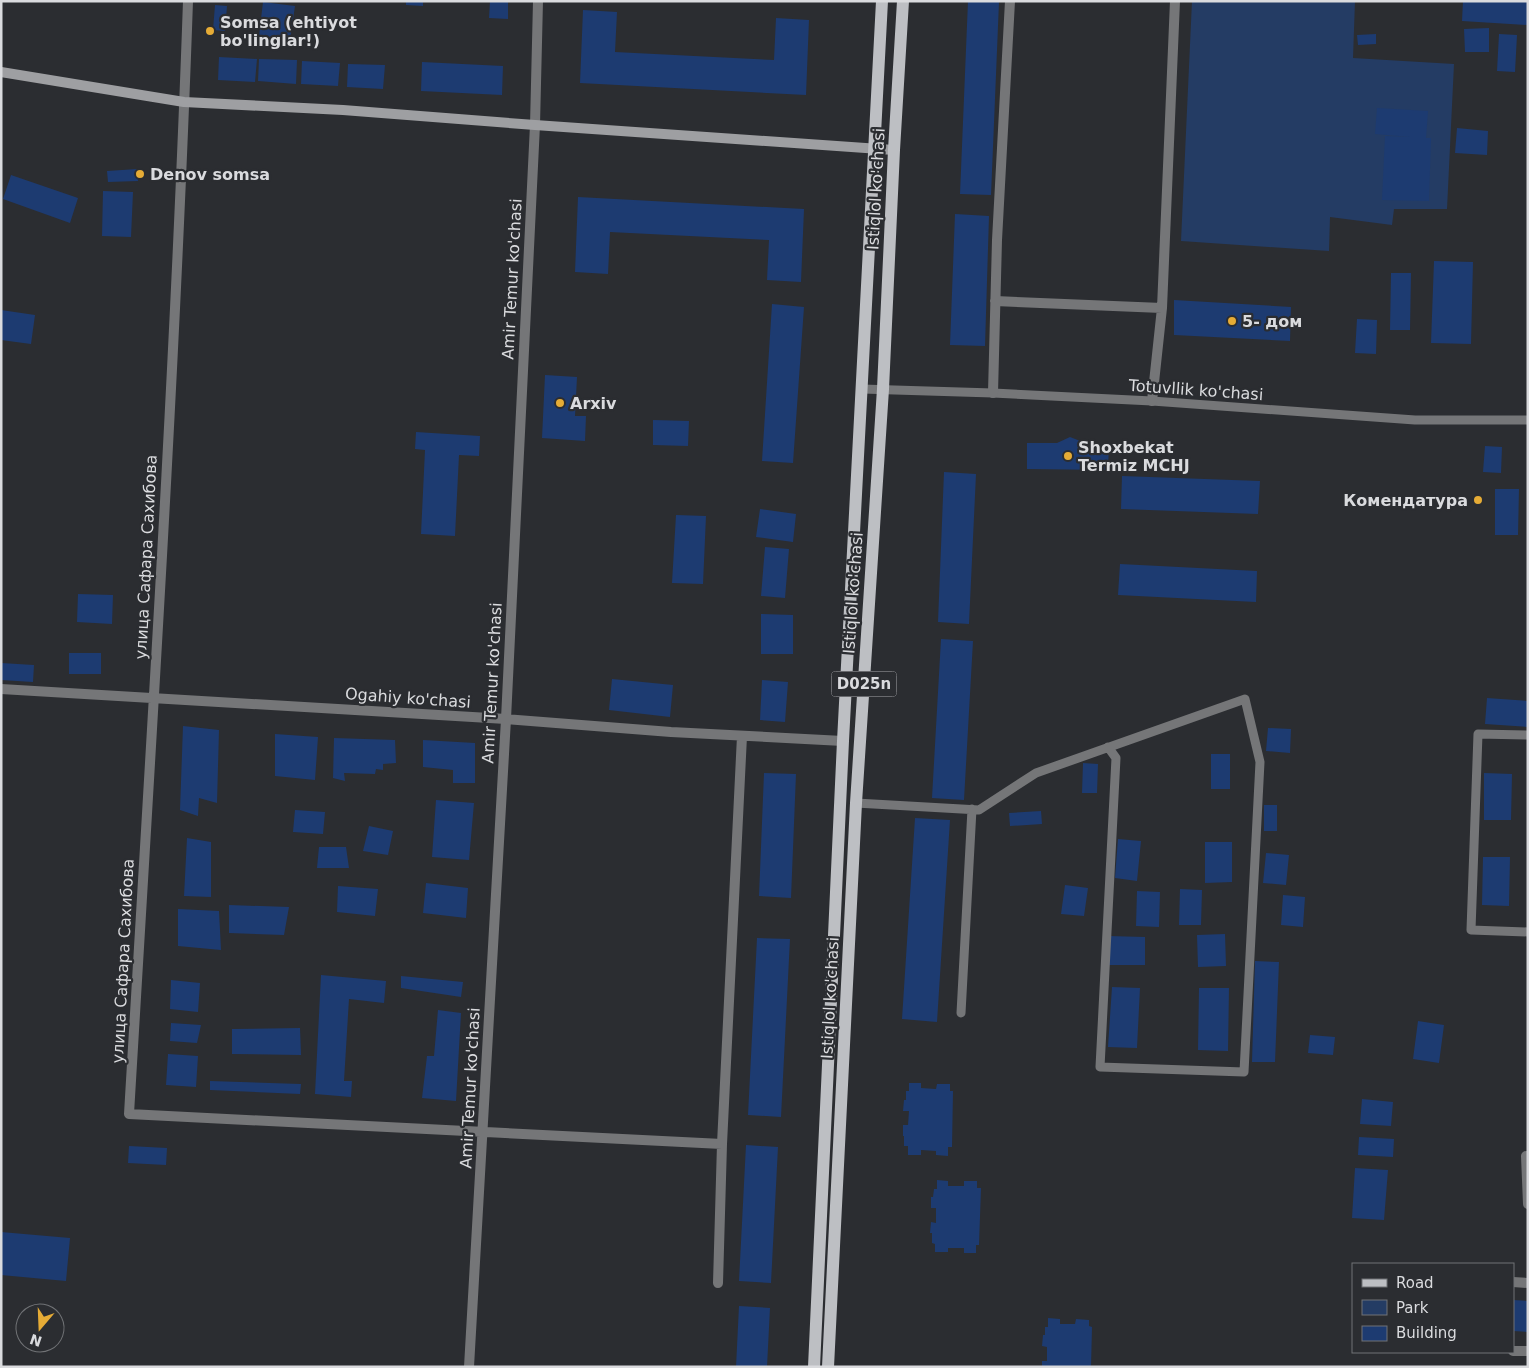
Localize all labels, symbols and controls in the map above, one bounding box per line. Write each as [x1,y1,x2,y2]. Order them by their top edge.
place label: Somsa (ehtiyot bo'linglar!) [220,13,357,50]
marker: Somsa (ehtiyot bo'linglar!) [204,25,216,37]
street label: Istiqlol ko'chasi [863,128,889,250]
place label: Denov somsa [150,165,270,184]
marker: Denov somsa [134,168,146,180]
street label: Amir Temur ko'chasi [498,198,526,360]
place label: 5- дом [1242,312,1302,331]
marker: 5- дом [1226,315,1238,327]
street label: Totuvllik ko'chasi [1127,376,1264,404]
place label: Arxiv [570,394,617,413]
marker: Arxiv [554,397,566,409]
place label: Shoxbekat Termiz MCHJ [1078,438,1190,475]
marker: Shoxbekat Termiz MCHJ [1062,450,1074,462]
street label: улица Сафара Сахибова [131,454,161,660]
place label: Комендатура [1343,491,1468,510]
marker: Комендатура [1472,494,1484,506]
street label: Istiqlol ko'chasi [839,531,867,655]
street label: Amir Temur ko'chasi [478,602,506,764]
road number: D025n [832,672,896,696]
street label: Ogahiy ko'chasi [344,684,472,712]
street label: улица Сафара Сахибова [108,858,138,1064]
street label: Istiqlol ko'chasi [817,937,843,1059]
street label: Amir Temur ko'chasi [456,1007,484,1169]
legend [1352,1263,1514,1353]
text: Road [1396,1274,1434,1292]
text: Park [1396,1299,1429,1317]
north arrow [15,1303,65,1353]
text: Building [1396,1324,1457,1342]
text: N [28,1331,44,1350]

